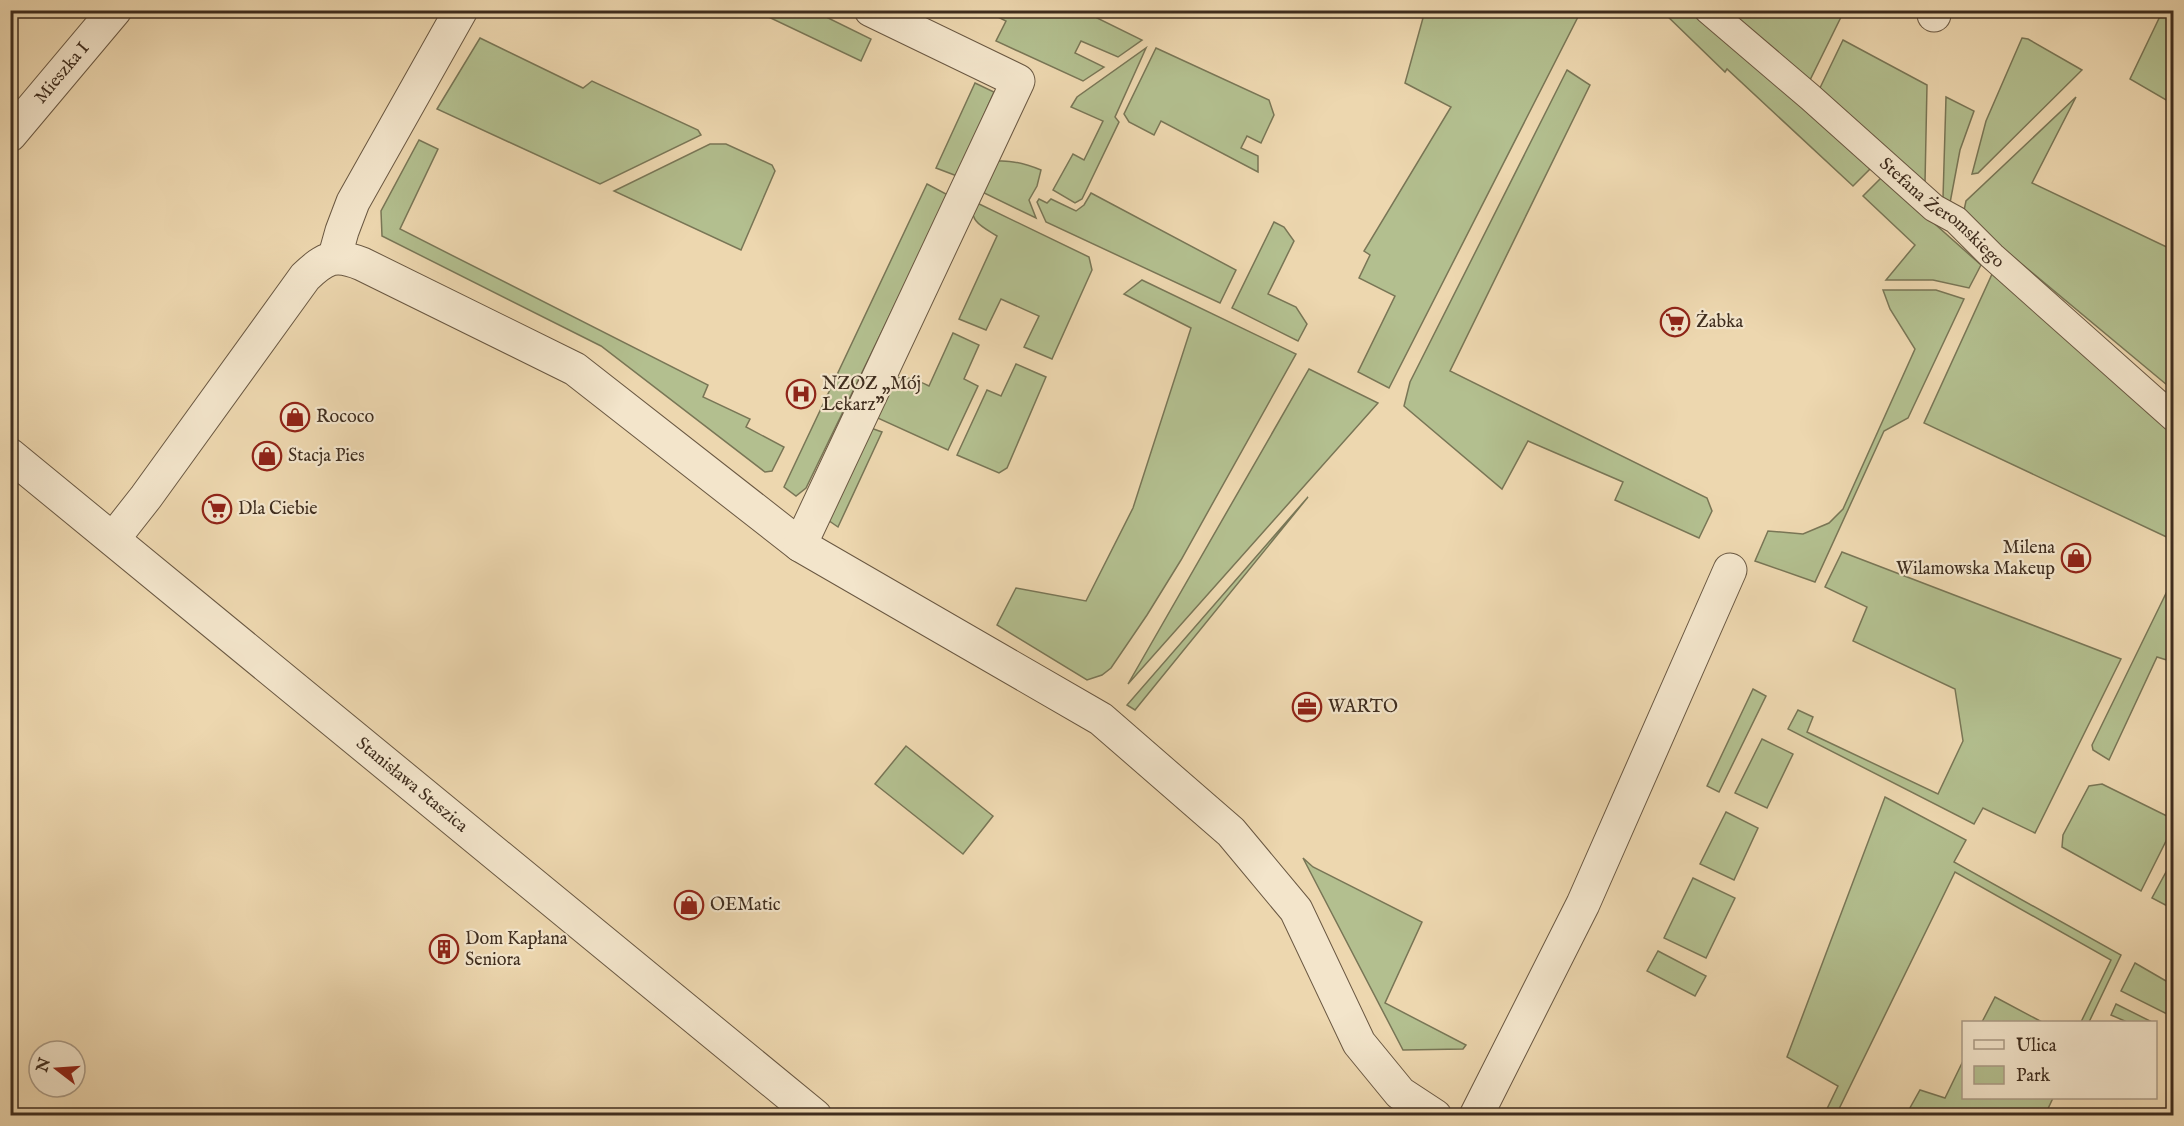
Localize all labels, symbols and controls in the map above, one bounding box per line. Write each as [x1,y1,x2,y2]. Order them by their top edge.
street label: Mieszka I [30,37,95,109]
street label: Stefana Żeromskiego [1874,153,2010,273]
supermarket icon: Żabka [1659,306,1691,338]
place label: Żabka [1696,310,1744,334]
place label: NZOZ „Mój Lekarz” [822,373,921,417]
hospital icon: NZOZ „Mój Lekarz” [785,378,817,410]
shop icon: Rococo [279,401,311,433]
place label: Rococo [316,406,374,429]
shop icon: Stacja Pies [251,440,283,472]
place label: Stacja Pies [288,445,365,468]
supermarket icon: Dla Ciebie [201,493,233,525]
place label: Dla Ciebie [238,498,317,521]
place label: Milena Wilamowska Makeup [1896,537,2055,581]
shop icon: Milena Wilamowska Makeup [2060,542,2092,574]
office icon: WARTO [1291,691,1323,723]
place label: WARTO [1328,696,1398,719]
street label: Stanisława Staszica [351,732,473,838]
shop icon: OEMatic [673,889,705,921]
place label: OEMatic [710,894,781,917]
place label: Dom Kapłana Seniora [465,928,568,972]
building icon: Dom Kapłana Seniora [428,933,460,965]
legend [1962,1021,2157,1099]
text: Ulica [2016,1035,2057,1058]
north arrow [27,1039,87,1099]
text: N [33,1056,56,1076]
text: Park [2016,1065,2051,1088]

